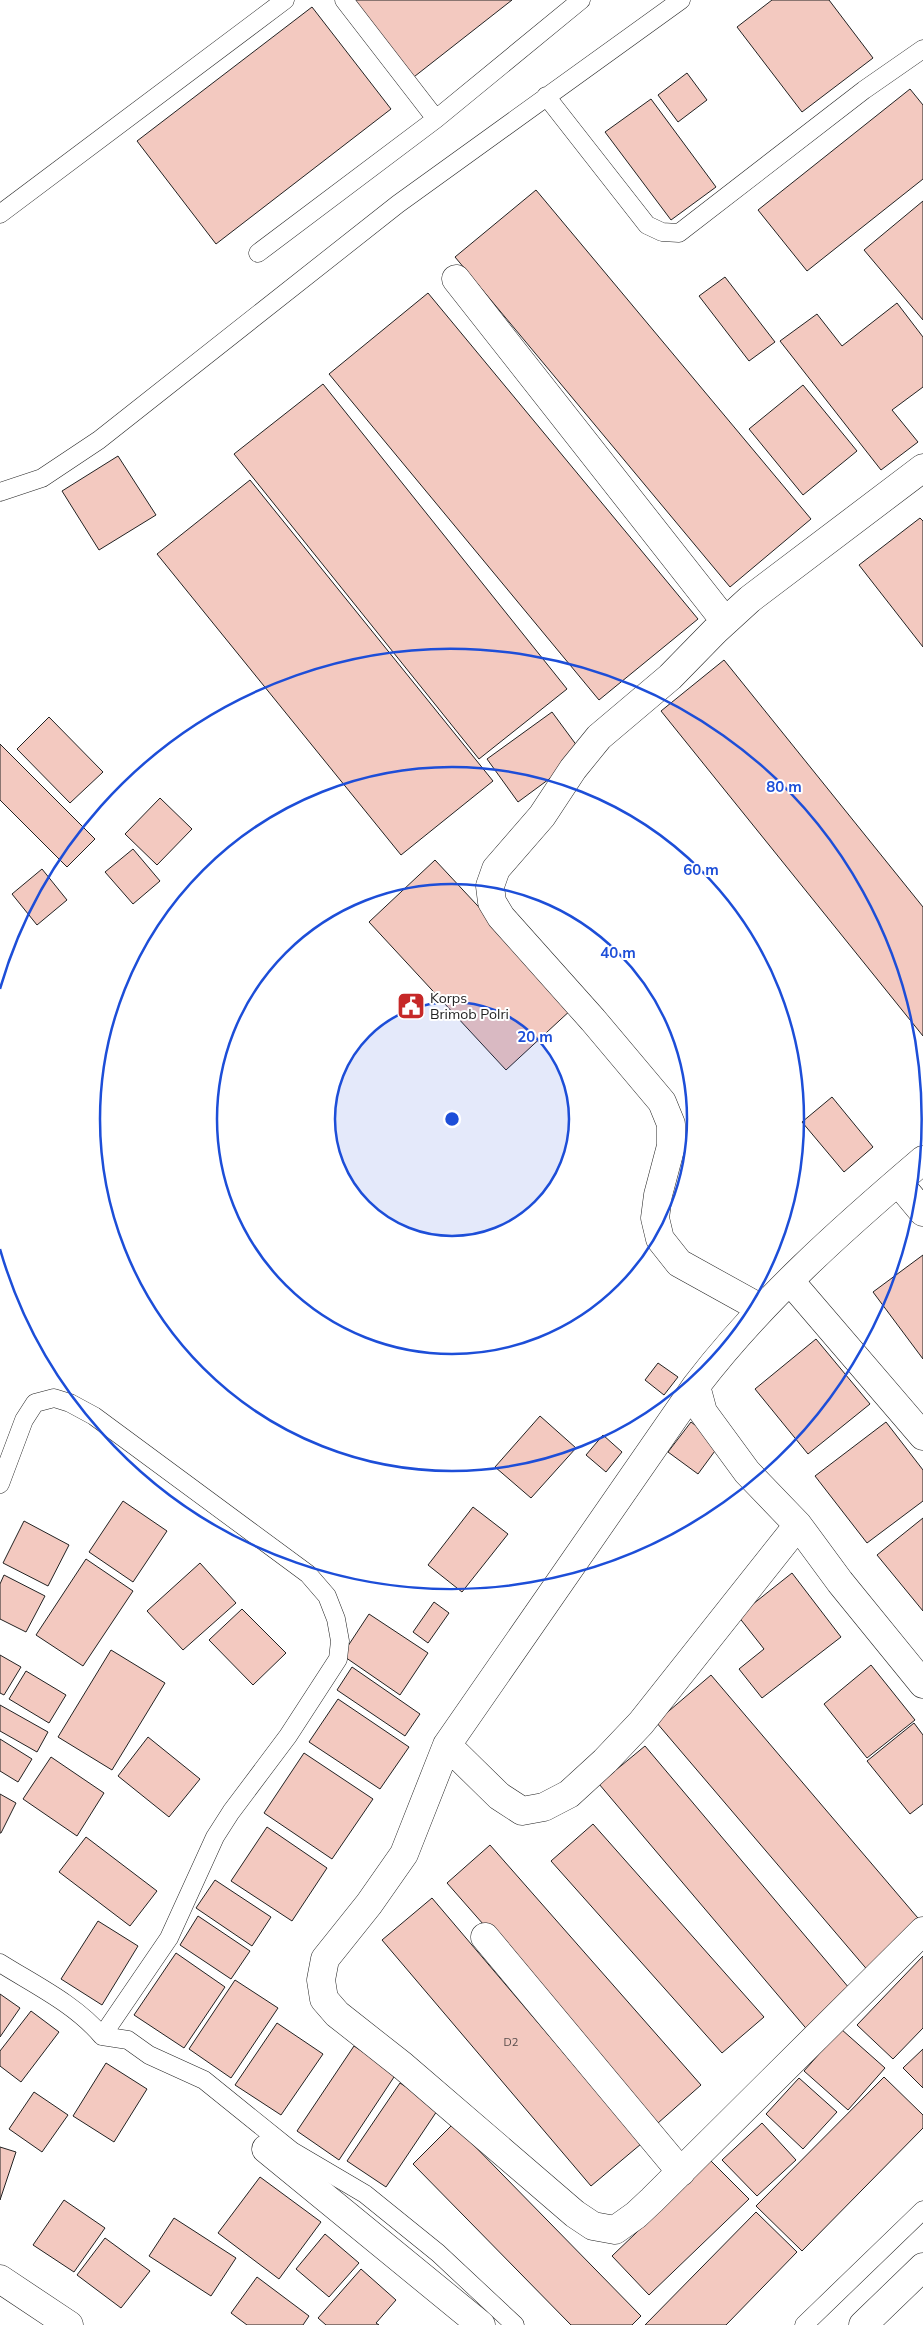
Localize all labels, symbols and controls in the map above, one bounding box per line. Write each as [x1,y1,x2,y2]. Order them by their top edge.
text: 80 m [766,777,802,796]
text: 60 m [683,860,719,879]
text: 40 m [600,943,636,962]
place label: Korps Brimob Polri [430,989,509,1023]
public building icon: Korps Brimob Polri [396,991,426,1021]
text: 20 m [517,1027,553,1046]
centre of rings [443,1110,461,1128]
house number: D2 [504,2035,519,2049]

